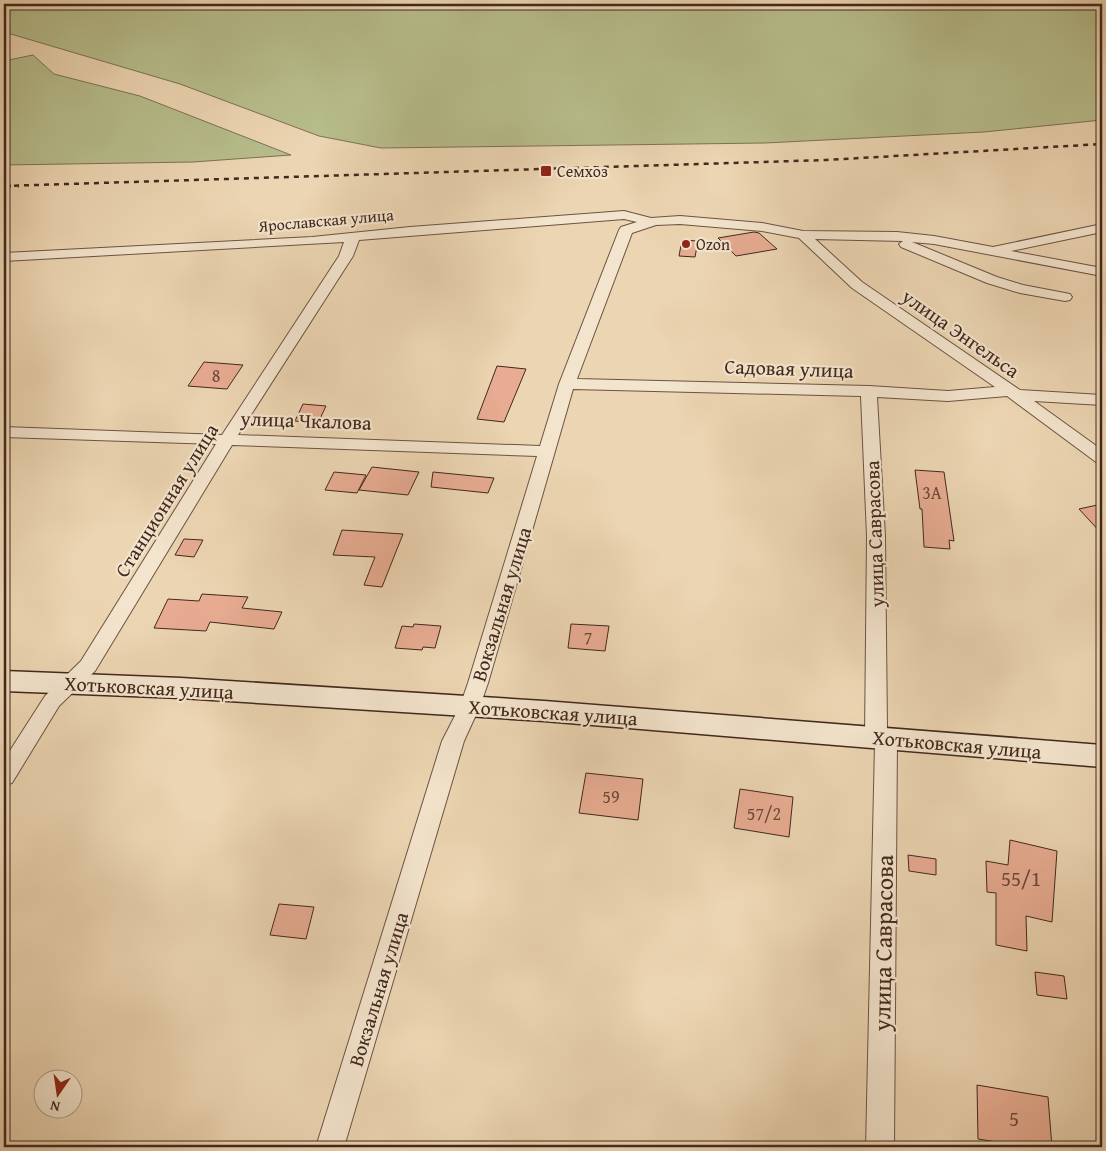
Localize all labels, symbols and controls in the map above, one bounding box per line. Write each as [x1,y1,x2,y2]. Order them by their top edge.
place label: Семхоз [557,159,608,183]
marker: Семхоз [539,164,553,178]
street label: Ярославская улица [257,202,395,238]
place label: Ozon [696,232,730,256]
marker: Ozon [680,238,692,250]
street label: улица Энгельса [895,281,1026,385]
street label: Садовая улица [724,351,855,385]
house number: 8 [212,362,220,389]
street label: улица Чкалова [239,403,372,437]
street label: Станционная улица [107,417,225,582]
street label: улица Саврасова [857,459,891,609]
house number: 3А [922,479,942,506]
street label: Вокзальная улица [464,523,538,685]
house number: 7 [584,624,592,651]
street label: Хотьковская улица [64,668,235,706]
street label: Хотьковская улица [467,692,639,732]
street label: Хотьковская улица [871,722,1043,766]
house number: 59 [602,783,620,810]
house number: 57/2 [747,800,781,827]
street label: улица Саврасова [864,854,902,1033]
house number: 55/1 [1001,863,1041,894]
street label: Вокзальная улица [341,908,415,1070]
north arrow [32,1068,82,1118]
text: N [48,1096,62,1117]
house number: 5 [1009,1103,1019,1134]

